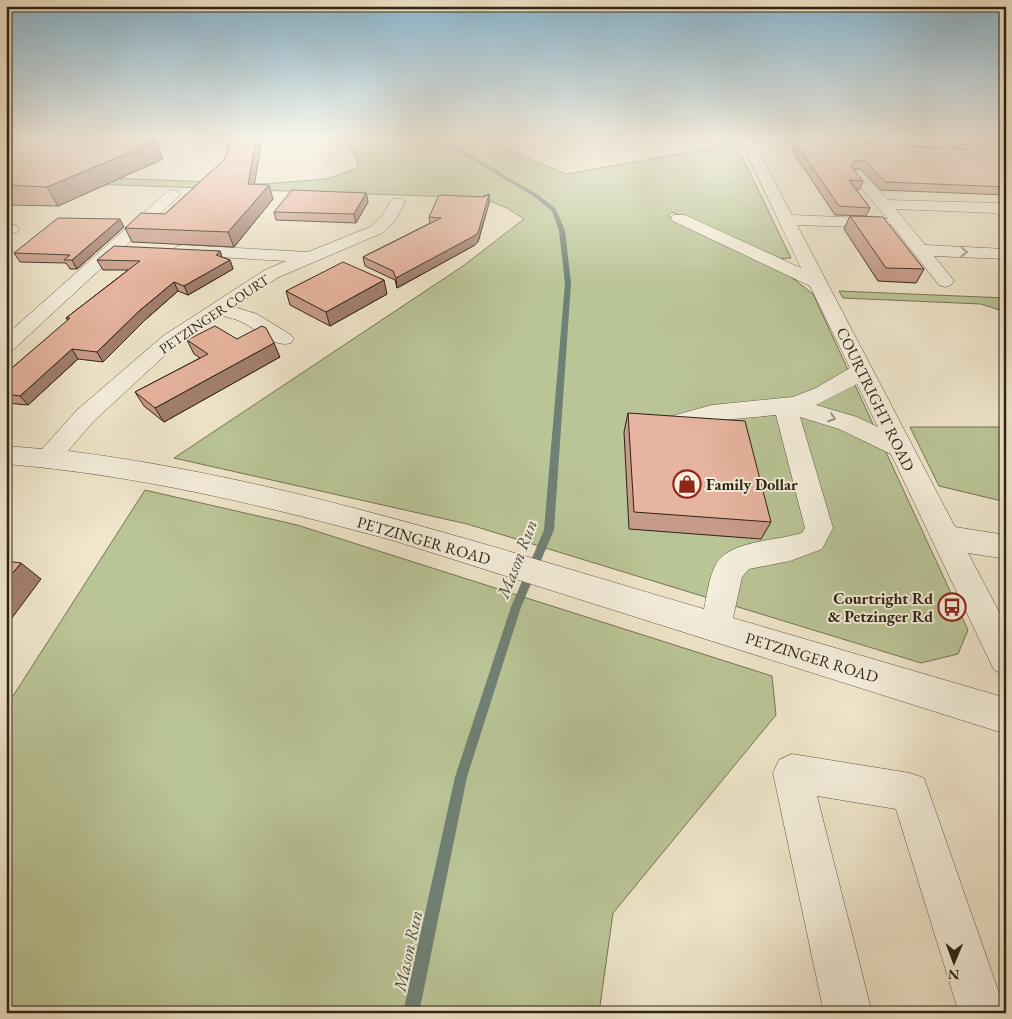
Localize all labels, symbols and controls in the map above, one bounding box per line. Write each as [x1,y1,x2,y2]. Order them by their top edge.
one-way arrow [960,247,968,257]
street label: PETZINGER COURT [155,270,273,358]
street label: COURTRIGHT ROAD [832,324,920,475]
one-way arrow [828,412,836,422]
shop icon: Family Dollar [672,469,702,499]
place label: Family Dollar [706,474,798,495]
street label: PETZINGER ROAD [355,511,493,570]
water label: Mason Run [491,516,542,602]
place label: Courtright Rd & Petzinger Rd [828,588,933,627]
bus stop icon: Courtright Rd & Petzinger Rd [937,592,967,622]
street label: PETZINGER ROAD [743,627,881,688]
water label: Mason Run [387,908,427,995]
north arrow [930,936,980,986]
text: N [947,966,960,984]

